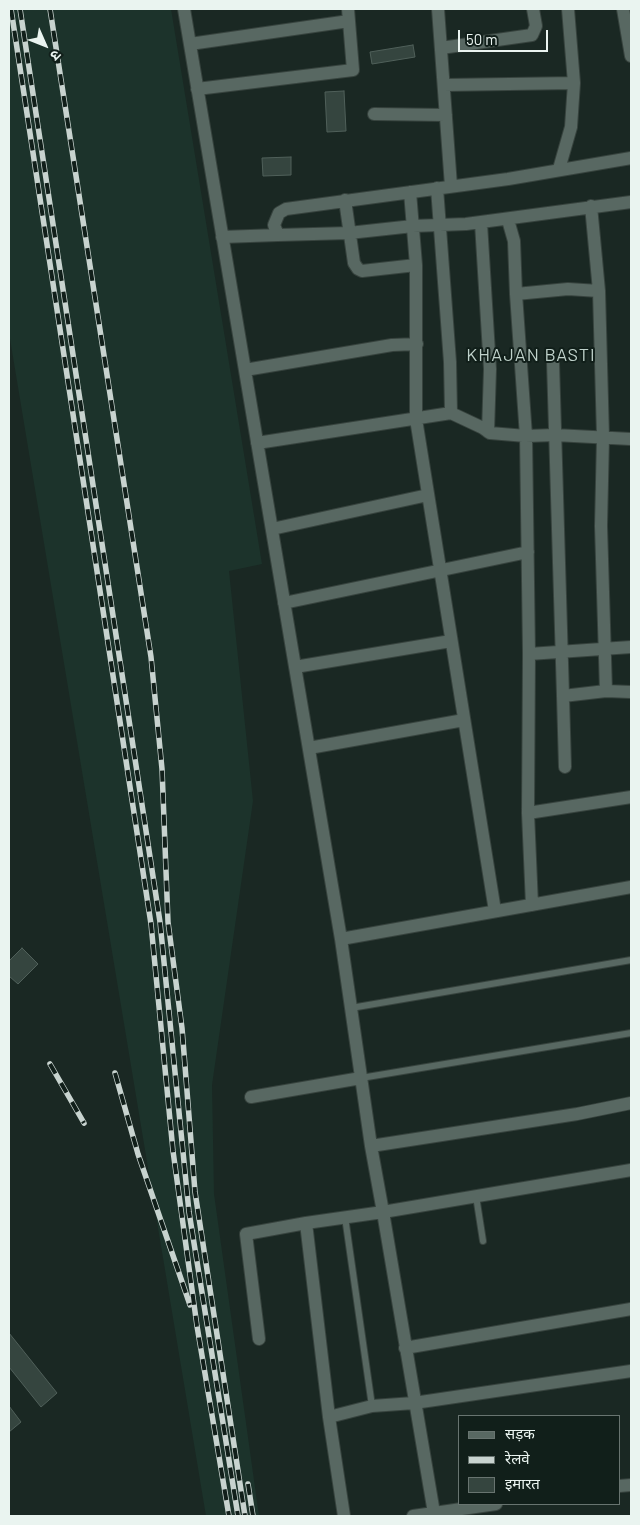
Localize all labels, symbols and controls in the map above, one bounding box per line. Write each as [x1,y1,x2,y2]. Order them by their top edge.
north arrow [20,20,70,70]
scale bar [460,20,550,52]
text: 50 m [466,30,498,48]
text: उ [47,47,65,65]
district label: KHAJAN BASTI [465,344,597,366]
legend [458,1415,620,1505]
text: सड़क [505,1424,535,1442]
text: रेलवे [505,1449,530,1467]
text: इमारत [505,1474,540,1492]

